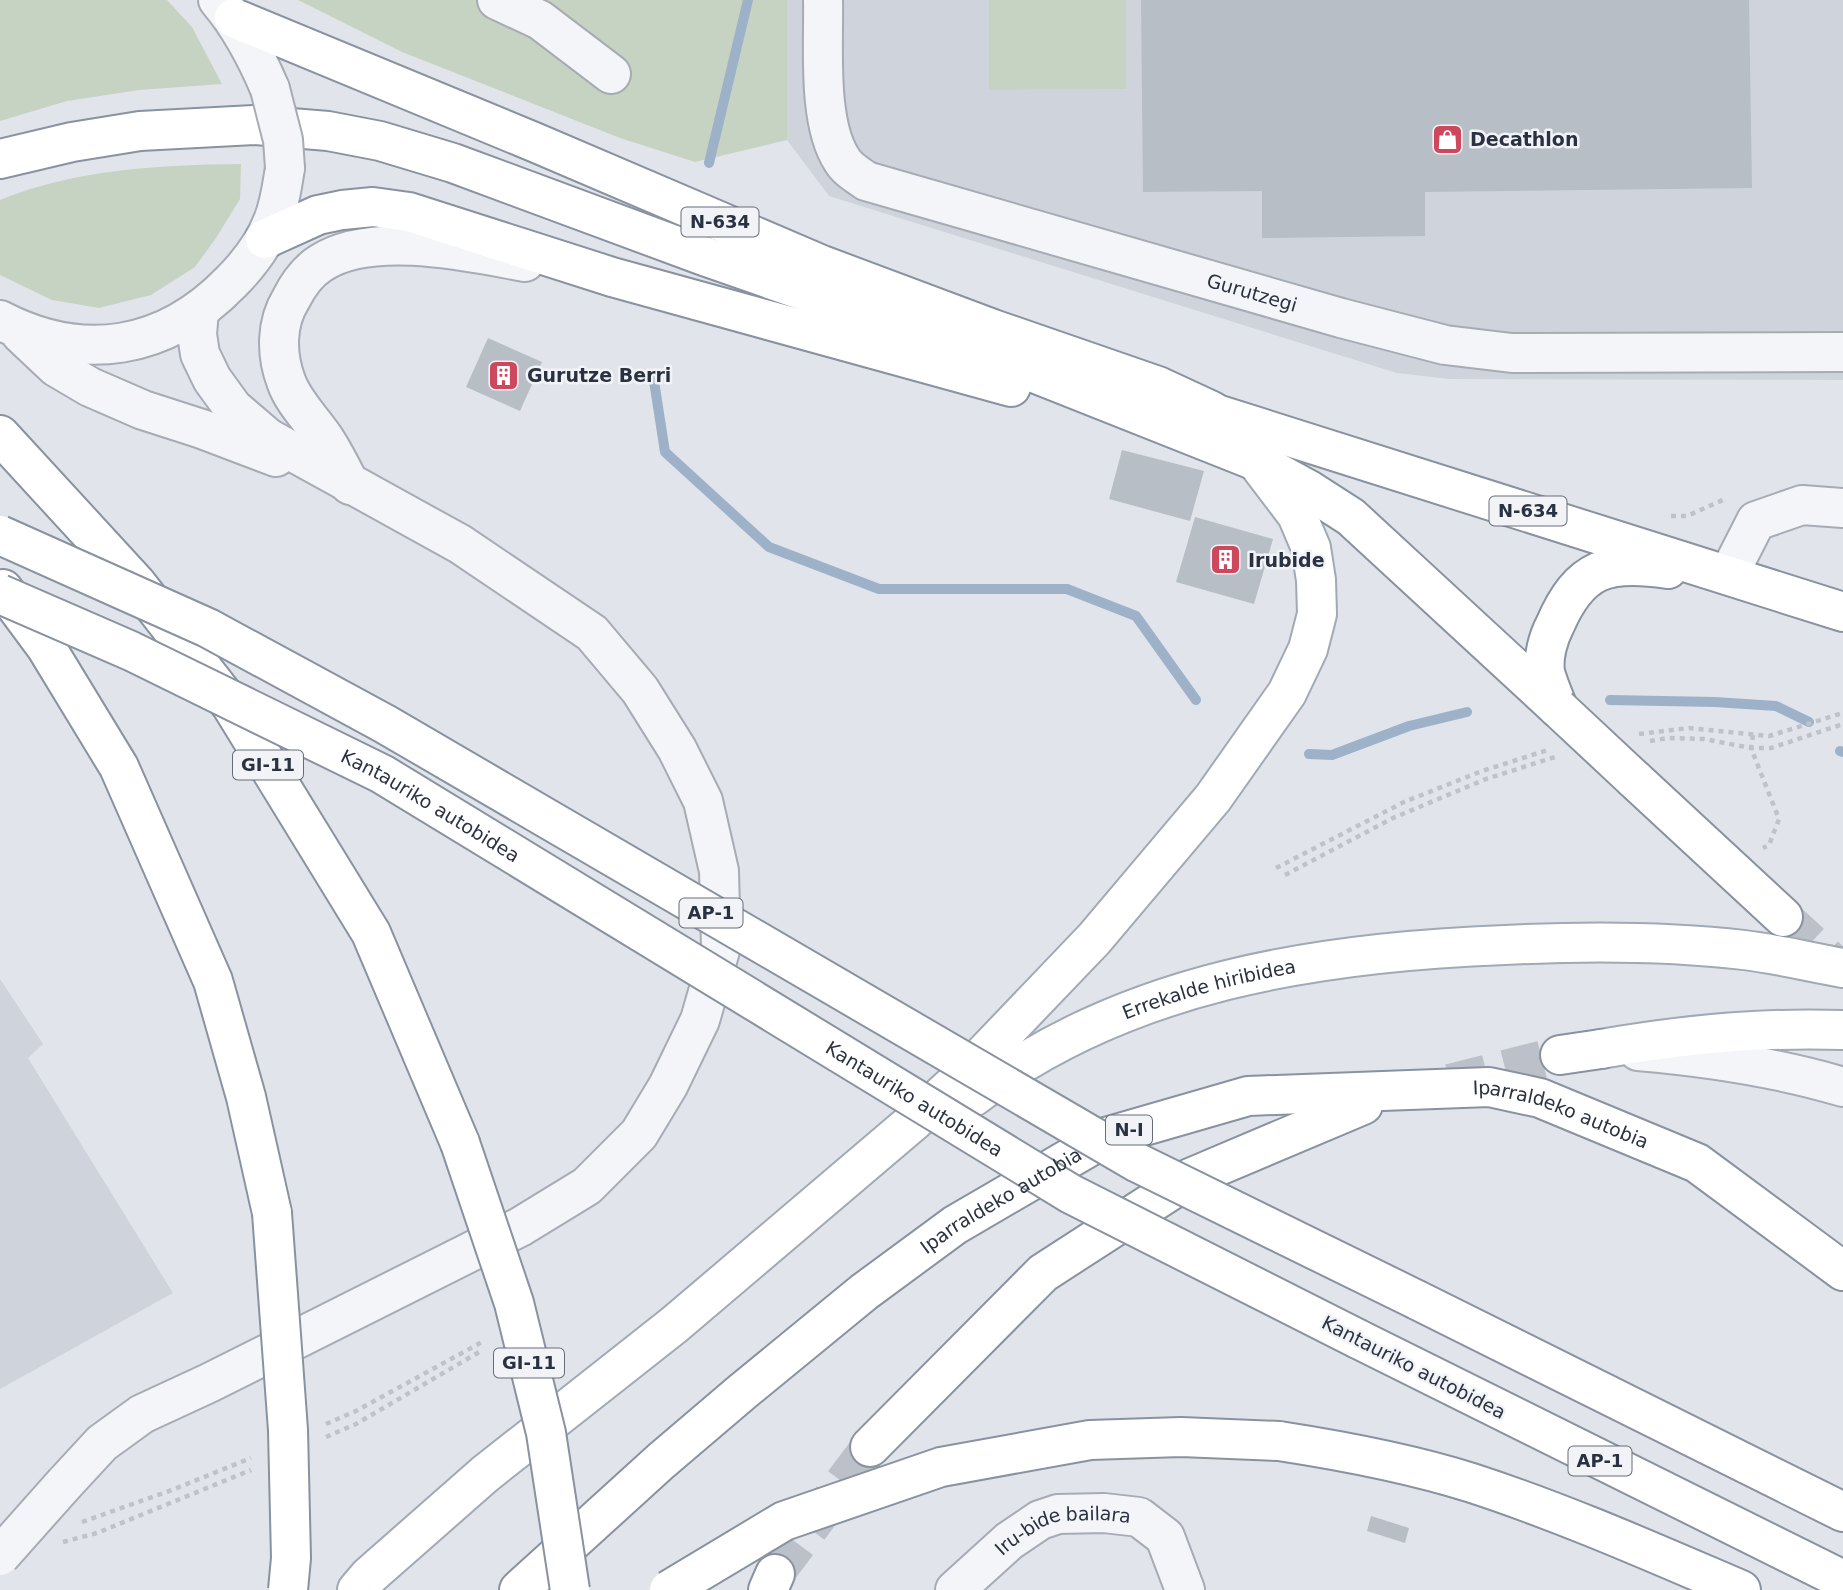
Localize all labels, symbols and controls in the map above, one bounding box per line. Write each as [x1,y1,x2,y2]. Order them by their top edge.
shop icon: Decathlon [1430,122,1464,156]
place label: Decathlon [1470,128,1578,150]
road number: N-634 [682,208,758,236]
street label: Gurutzegi [1204,269,1300,316]
building icon: Gurutze Berri [487,358,521,392]
place label: Gurutze Berri [527,364,671,386]
road number: N-634 [1490,496,1566,526]
building icon: Irubide [1208,543,1242,577]
place label: Irubide [1248,549,1325,571]
street label: Kantauriko autobidea [337,745,524,866]
road number: GI-11 [233,750,303,780]
road number: AP-1 [680,898,742,928]
street label: Errekalde hiribidea [1119,955,1297,1023]
street label: Kantauriko autobidea [822,1036,1007,1161]
street label: Iparraldeko autobia [1472,1076,1652,1153]
road number: N-I [1106,1115,1152,1144]
street label: Iparraldeko autobia [916,1143,1085,1258]
street label: Kantauriko autobidea [1318,1311,1510,1423]
road number: GI-11 [494,1348,564,1378]
road number: AP-1 [1568,1446,1632,1476]
street label: Iru-bide bailara [990,1502,1132,1559]

